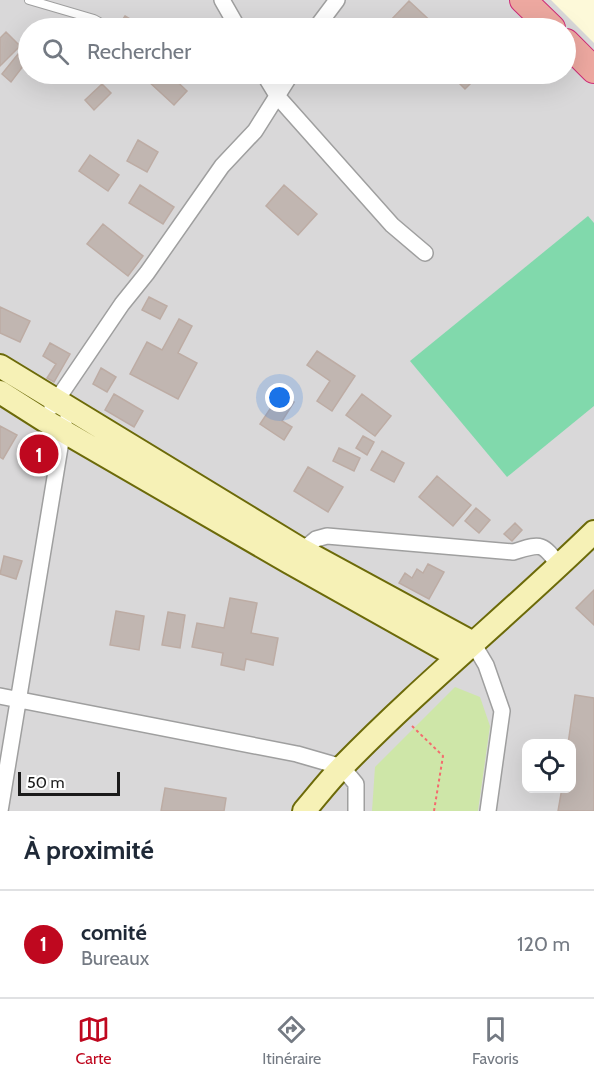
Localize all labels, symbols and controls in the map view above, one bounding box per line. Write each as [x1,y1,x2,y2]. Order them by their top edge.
search box [18,18,576,84]
icon: search [39,35,72,68]
text: Rechercher [87,38,191,65]
your location [265,383,294,412]
pin: 1 [20,432,58,476]
map controls [522,739,576,793]
button: locate [522,739,576,793]
scale bar [18,769,120,796]
text: 50 m [27,773,64,792]
text: À proximité [24,834,154,866]
text: comité [81,919,147,946]
text: 1 [40,932,47,956]
text: 120 m [517,932,570,956]
text: Bureaux [81,946,149,970]
tab: Carte [75,1013,112,1068]
tab: Itinéraire [262,1013,321,1068]
tab: Favoris [472,1013,519,1068]

